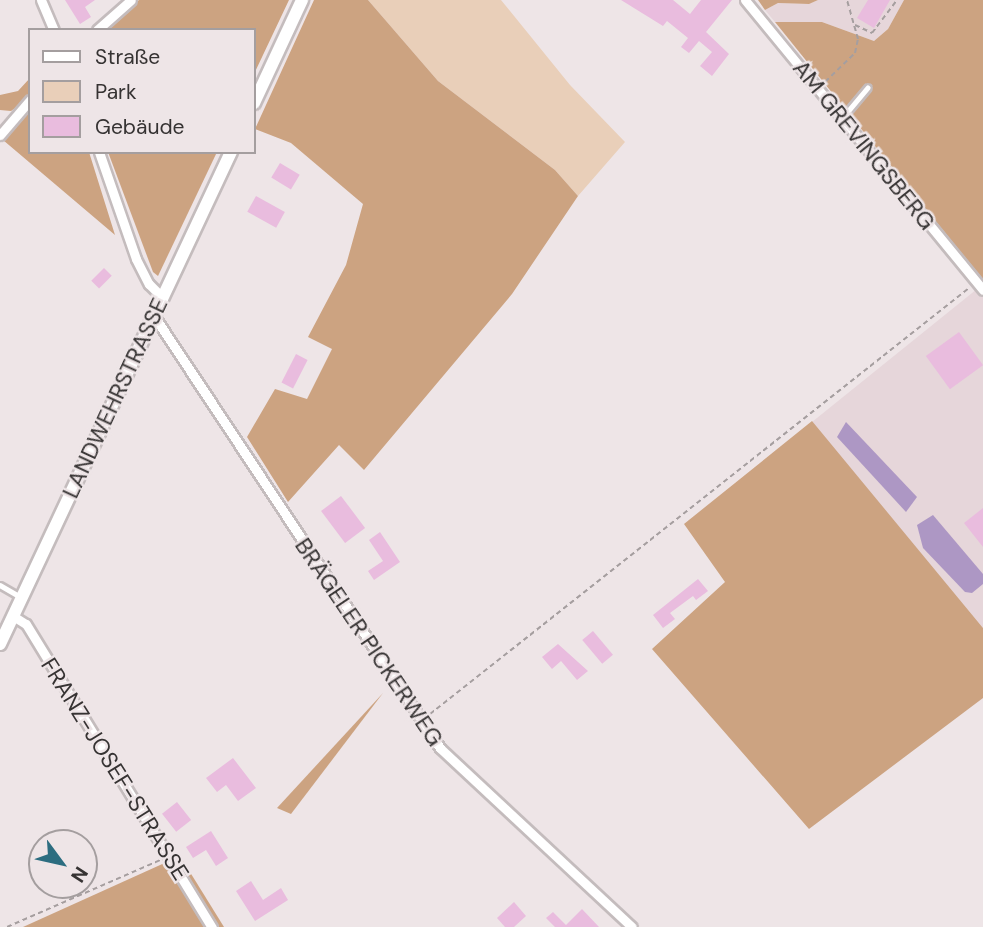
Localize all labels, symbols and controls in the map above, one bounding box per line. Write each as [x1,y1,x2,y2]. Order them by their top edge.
legend [28,28,256,154]
text: Straße [95,43,160,71]
street label: AM GREVINGSBERG [787,55,941,235]
text: Park [95,78,136,106]
text: Gebäude [95,113,185,141]
street label: LANDWEHRSTRASSE [57,294,173,502]
street label: BRÄGELER PICKERWEG [289,533,449,751]
street label: FRANZ-JOSEF-STRASSE [35,653,195,885]
north arrow [28,829,98,899]

